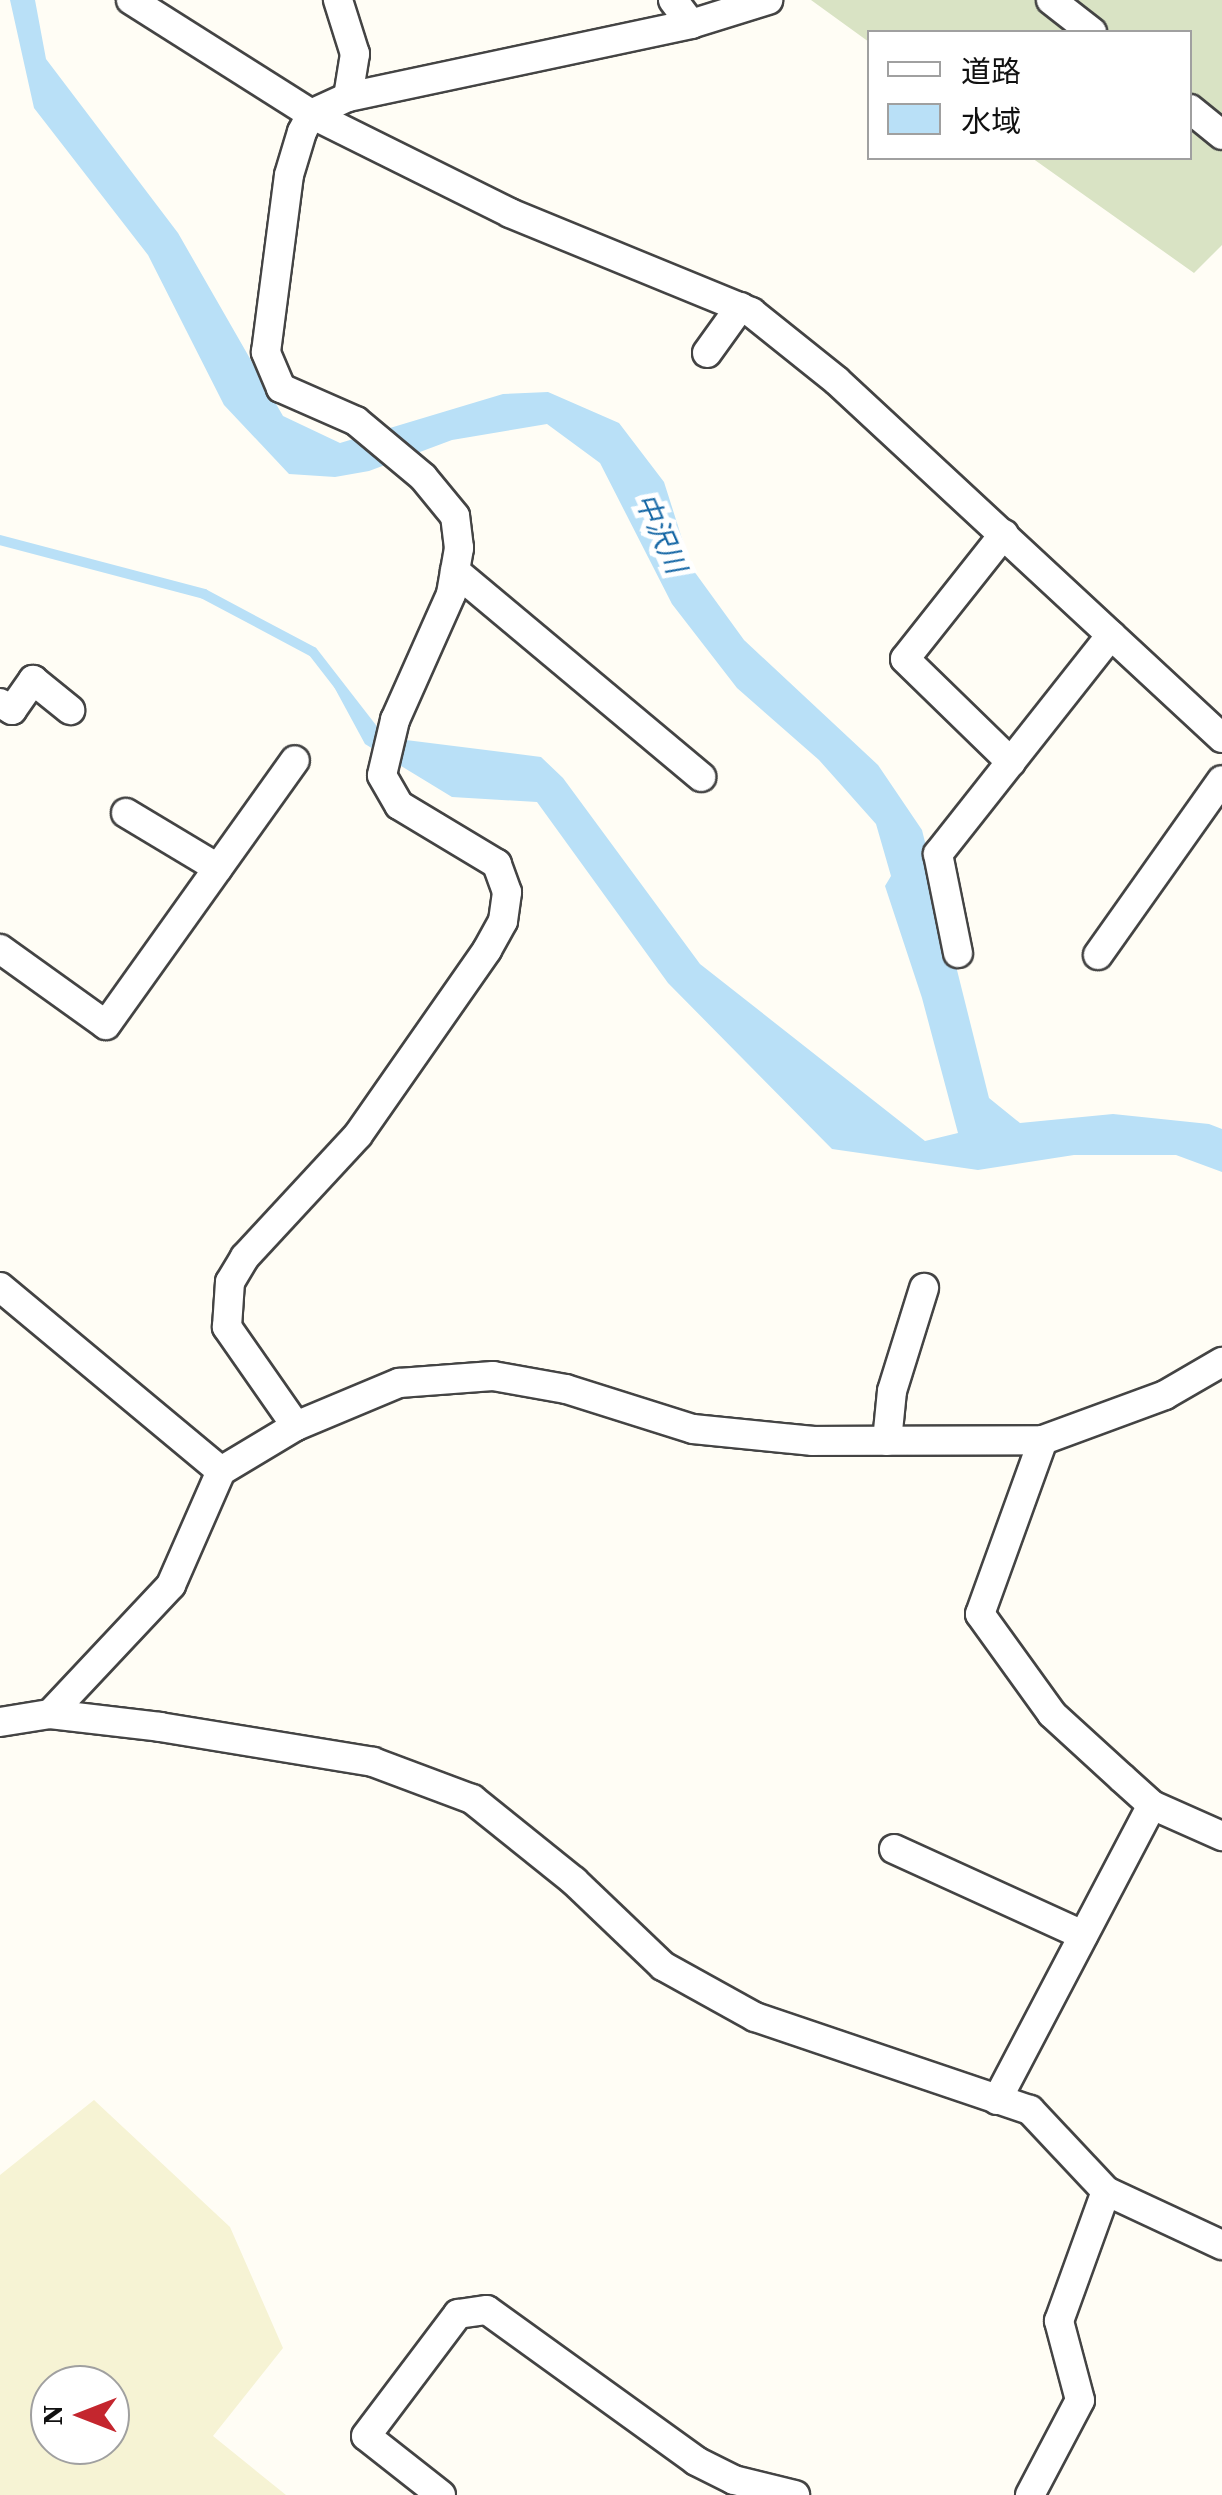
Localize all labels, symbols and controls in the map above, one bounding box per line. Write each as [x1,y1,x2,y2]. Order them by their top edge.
legend [867,30,1192,160]
text: 道路 [961,51,1021,92]
text: 水域 [961,101,1021,142]
water label: 中沢川 [629,488,693,578]
north arrow [30,2365,130,2465]
text: N [33,2405,71,2425]

